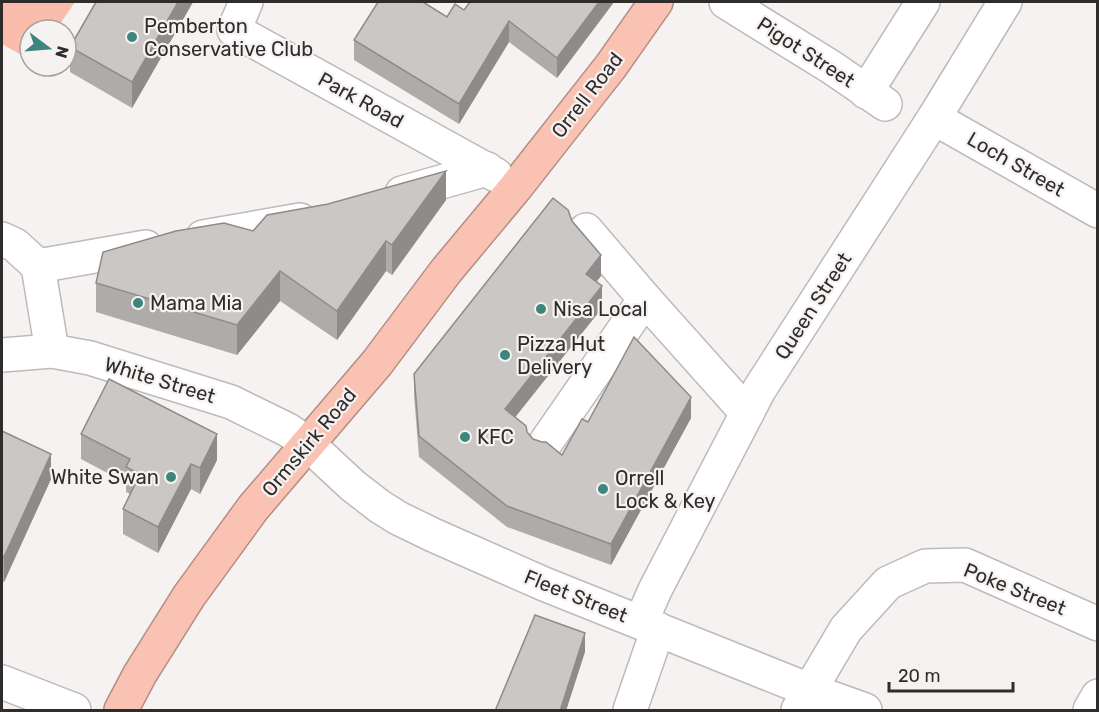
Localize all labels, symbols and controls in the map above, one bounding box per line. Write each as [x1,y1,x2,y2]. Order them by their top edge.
street label: Pigot Street [753,12,859,93]
place label: Pemberton Conservative Club [144,14,313,61]
north arrow [18,18,78,78]
marker: Pemberton Conservative Club [125,30,139,44]
text: N [51,44,73,60]
street label: Orrell Road [546,48,628,142]
street label: Park Road [314,67,408,133]
street label: Loch Street [963,126,1069,202]
street label: Queen Street [769,248,857,364]
place label: Mama Mia [150,291,242,315]
marker: Mama Mia [131,296,145,310]
place label: Nisa Local [553,297,647,321]
marker: Nisa Local [534,302,548,316]
place label: Pizza Hut Delivery [517,332,605,379]
marker: Pizza Hut Delivery [498,348,512,362]
street label: White Street [102,352,219,408]
street label: Ormskirk Road [257,383,361,501]
place label: KFC [477,425,514,449]
marker: KFC [458,430,472,444]
place label: White Swan [51,465,159,489]
place label: Orrell Lock & Key [615,466,716,513]
marker: White Swan [164,470,178,484]
marker: Orrell Lock & Key [596,482,610,496]
street label: Poke Street [960,558,1070,620]
street label: Fleet Street [521,564,631,628]
scale bar [889,655,1014,693]
text: 20 m [898,665,940,687]

